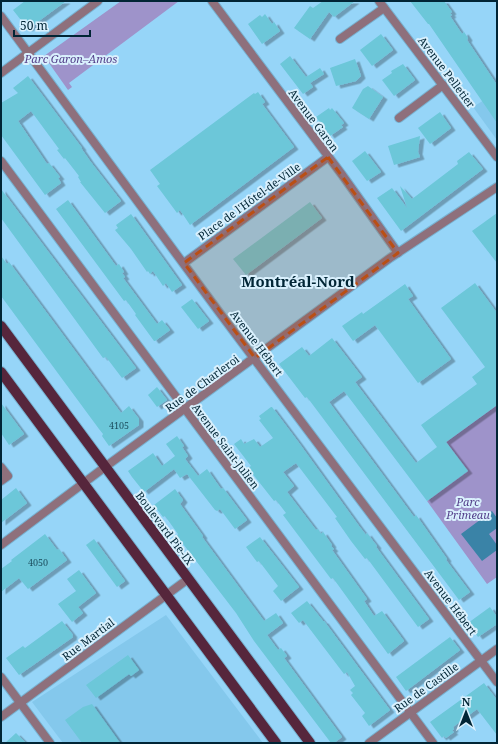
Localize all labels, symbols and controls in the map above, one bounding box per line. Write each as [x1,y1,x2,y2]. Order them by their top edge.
scale bar [14,12,90,38]
text: 50 m [20,17,48,34]
street label: Avenue Pelletier [415,33,479,111]
park label: Parc Garon–Amos [24,51,117,66]
street label: Avenue Garon [285,86,343,154]
street label: Place de l'Hôtel-de-Ville [195,159,303,243]
district label: Montréal-Nord [241,271,355,291]
street label: Avenue Hébert [227,307,287,379]
street label: Rue de Charleroi [162,351,242,415]
street label: Avenue Saint-Julien [189,400,263,492]
house number: 4105 [109,419,129,432]
street label: Boulevard Pie-IX [133,488,198,568]
park label: Parc Primeau [445,494,490,522]
house number: 4050 [28,556,48,569]
street label: Avenue Hébert [421,566,481,638]
street label: Rue Martial [59,614,118,664]
street label: Rue de Castille [391,658,461,716]
north arrow [446,692,486,732]
text: N [462,694,471,709]

